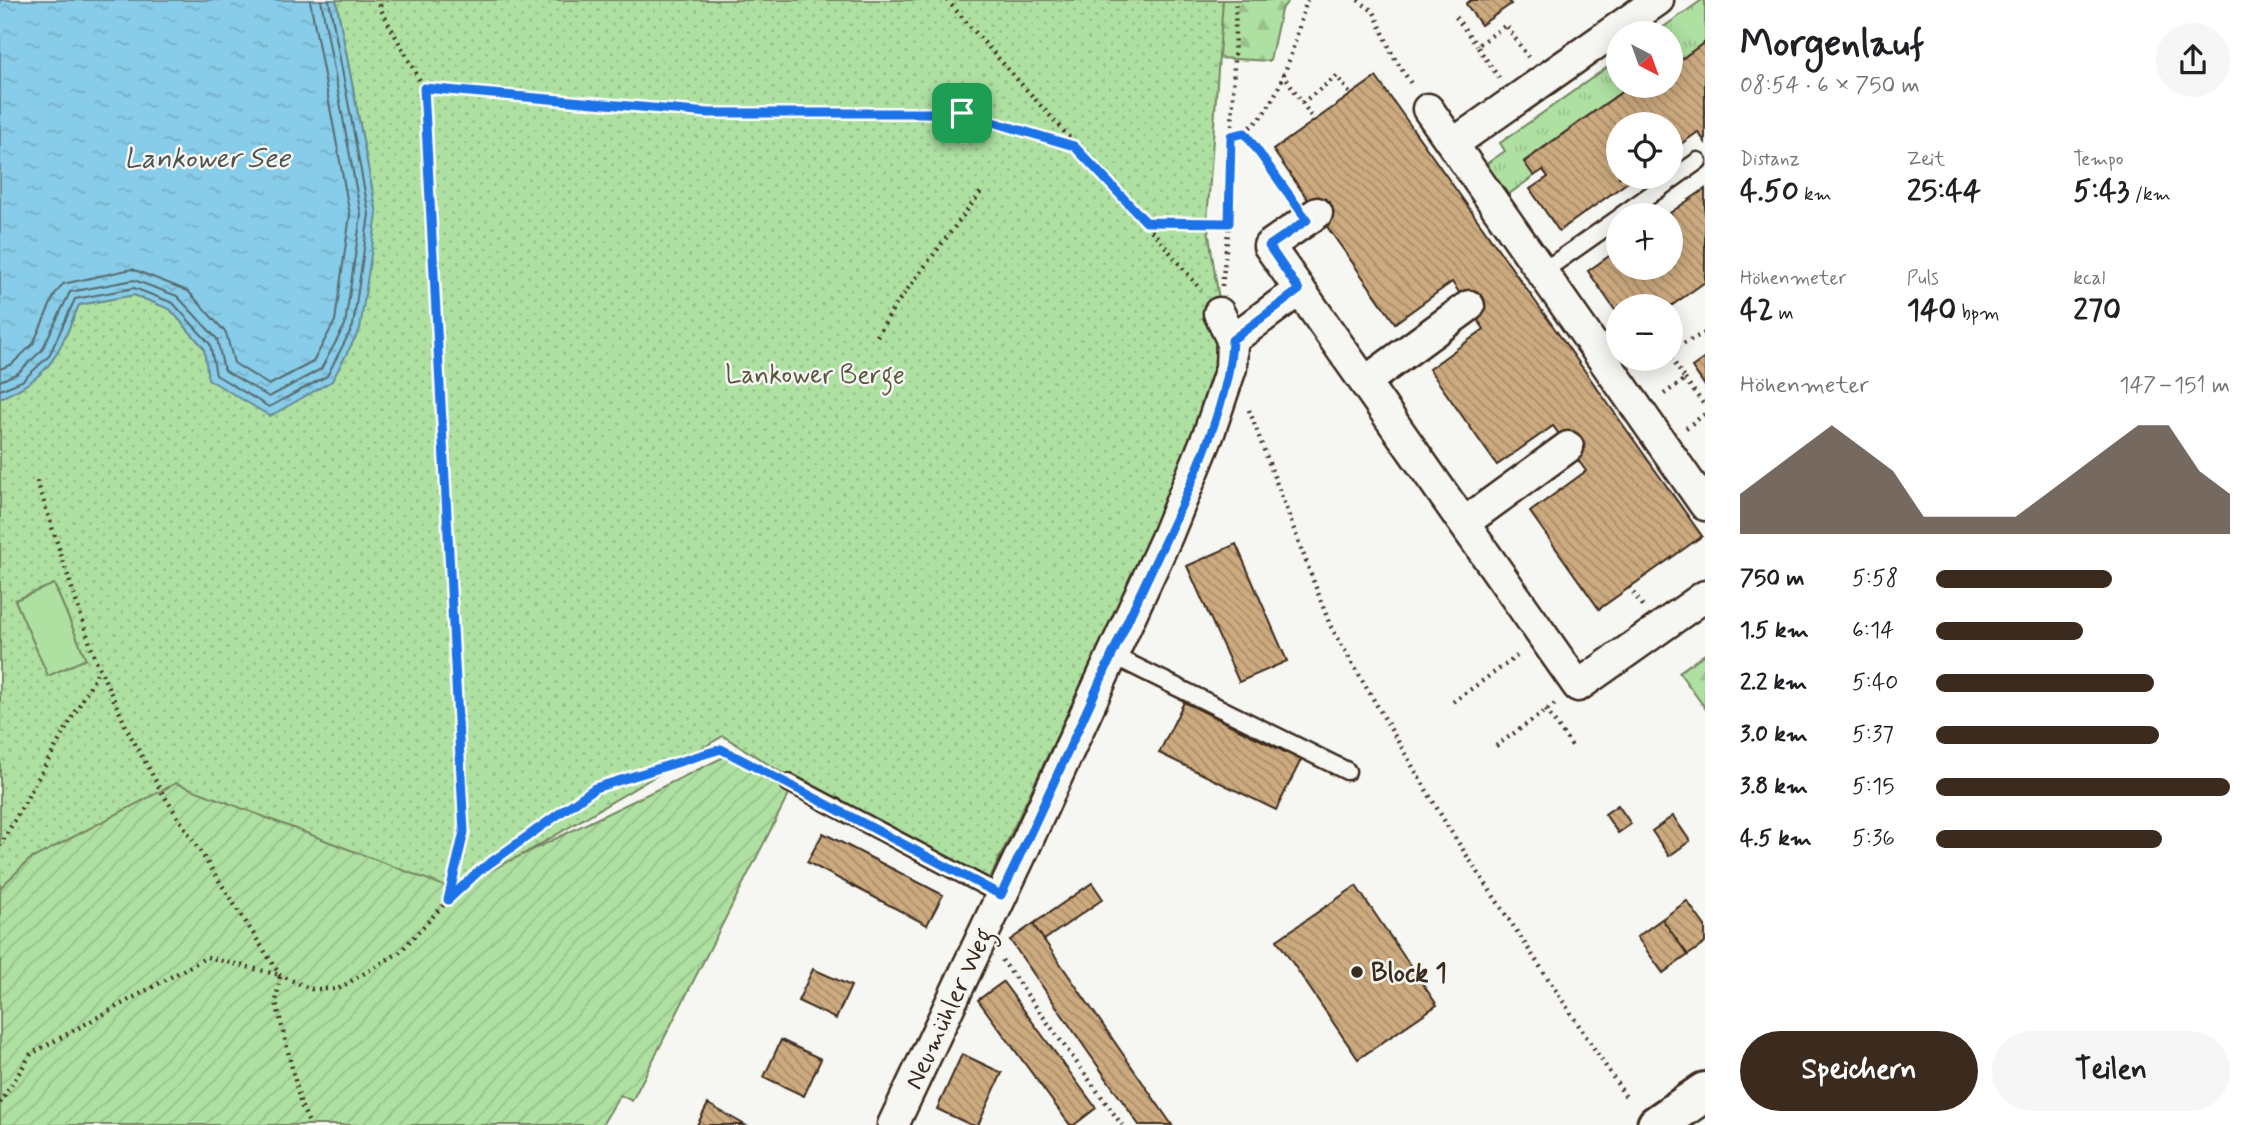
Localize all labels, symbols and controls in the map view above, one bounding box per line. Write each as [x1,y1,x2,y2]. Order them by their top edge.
text: Morgenlauf [1740,20,1924,69]
north arrow [1606,21,1684,98]
map controls [1606,21,1683,371]
button: share [2156,23,2230,97]
text: 08:54 · 6 × 750 m [1740,71,1920,101]
pin [932,83,992,143]
icon: arrive [943,94,981,132]
button: locate [1606,112,1683,189]
water label: Lankower See [124,141,291,178]
text: Distanz [1740,147,1800,172]
text: Zeit [1907,147,1945,172]
text: Tempo [2073,147,2124,172]
text: 4.50 [1740,172,1799,211]
text: 25:44 [1907,172,1981,211]
text: 5:43 [2073,172,2130,211]
text: km [1799,182,1832,207]
text: /km [2130,182,2171,207]
button: + [1606,203,1683,280]
text: Höhenmeter [1740,266,1846,291]
text: Puls [1907,266,1939,291]
text: kcal [2073,266,2105,291]
text: 42 [1740,291,1773,330]
text: 140 [1907,291,1956,330]
text: 270 [2073,291,2121,330]
button: − [1606,294,1683,371]
text: m [1773,301,1794,326]
text: bpm [1956,301,2000,326]
park label: Lankower Berge [725,359,905,396]
text: Höhenmeter [1740,371,1869,401]
text: 147–151 m [2119,371,2230,401]
text: 750 m [1740,564,1805,594]
text: 5:58 [1852,564,1898,594]
text: 1.5 km [1740,616,1809,646]
text: 6:14 [1852,616,1894,646]
text: 2.2 km [1740,668,1807,698]
text: 5:40 [1852,668,1898,698]
text: 3.0 km [1740,720,1808,750]
text: 5:37 [1852,720,1894,750]
text: 3.8 km [1740,772,1808,802]
text: 5:15 [1852,772,1894,802]
text: 4.5 km [1740,824,1812,854]
text: 5:36 [1852,824,1895,854]
street label: Neumühler Weg [898,923,1005,1096]
place label: Block 1 [1371,957,1447,991]
marker: Block 1 [1349,964,1365,980]
button: Speichern [1740,1031,1978,1111]
button: Teilen [1992,1031,2230,1111]

